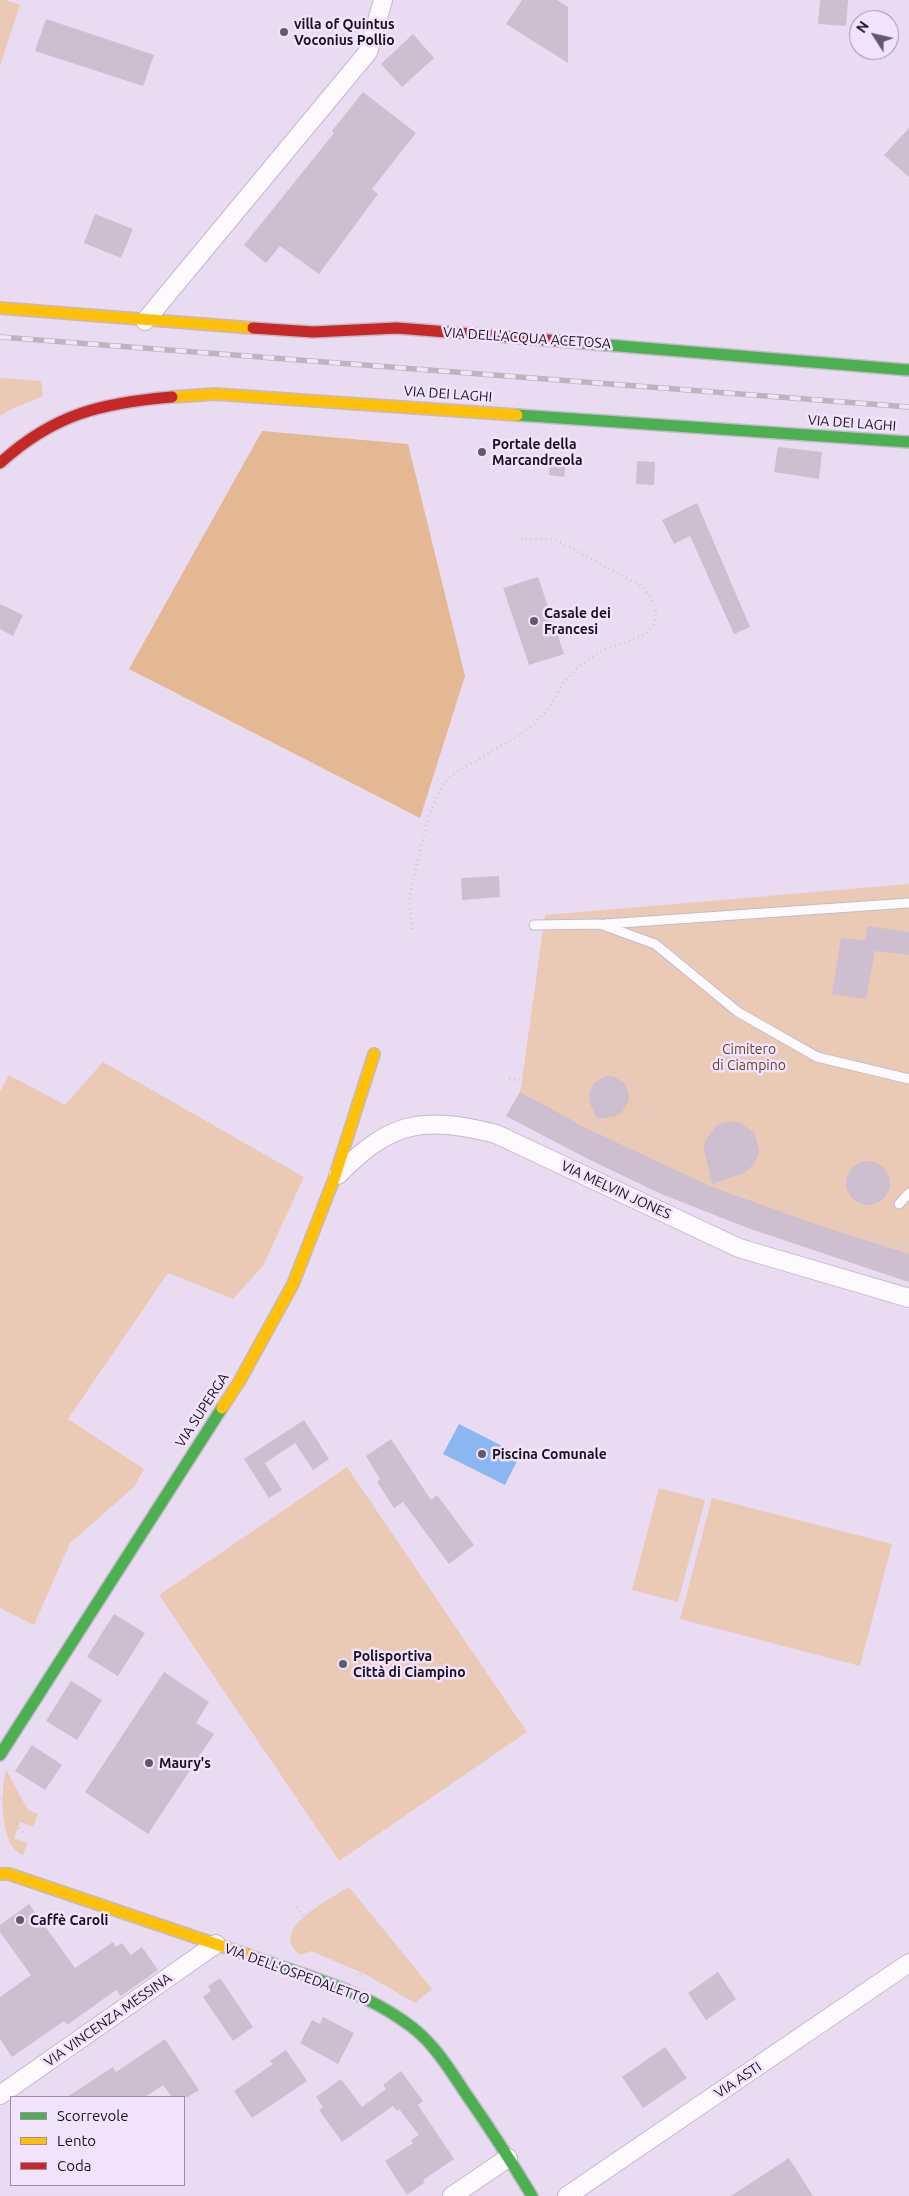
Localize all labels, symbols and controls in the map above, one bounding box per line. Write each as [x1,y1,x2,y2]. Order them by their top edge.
north arrow [849,10,899,60]
place label: villa of Quintus Voconius Pollio [294,16,395,48]
text: N [853,18,872,36]
marker: villa of Quintus Voconius Pollio [278,26,290,38]
street label: VIA DELL'ACQUA ACETOSA [443,324,611,352]
street label: VIA DEI LAGHI [403,383,493,405]
street label: VIA DEI LAGHI [807,412,897,434]
place label: Portale della Marcandreola [492,436,583,468]
marker: Portale della Marcandreola [476,446,488,458]
place label: Casale dei Francesi [544,605,611,638]
marker: Casale dei Francesi [528,615,540,627]
park label: Cimitero di Ciampino [712,1041,786,1074]
street label: VIA MELVIN JONES [558,1157,674,1223]
street label: VIA SUPERGA [172,1370,232,1450]
place label: Piscina Comunale [492,1446,607,1462]
marker: Piscina Comunale [476,1448,488,1460]
place label: Polisportiva Città di Ciampino [353,1648,466,1680]
marker: Polisportiva Città di Ciampino [337,1658,349,1670]
place label: Maury's [159,1755,211,1771]
marker: Maury's [143,1757,155,1769]
place label: Caffè Caroli [30,1912,108,1928]
marker: Caffè Caroli [14,1914,26,1926]
street label: VIA DELL'OSPEDALETTO [222,1940,372,2008]
street label: VIA VINCENZA MESSINA [41,1970,175,2070]
street label: VIA ASTI [711,2058,765,2102]
legend [10,2096,185,2186]
text: Scorrevole [57,2107,128,2124]
text: Lento [57,2132,96,2149]
text: Coda [57,2157,91,2174]

